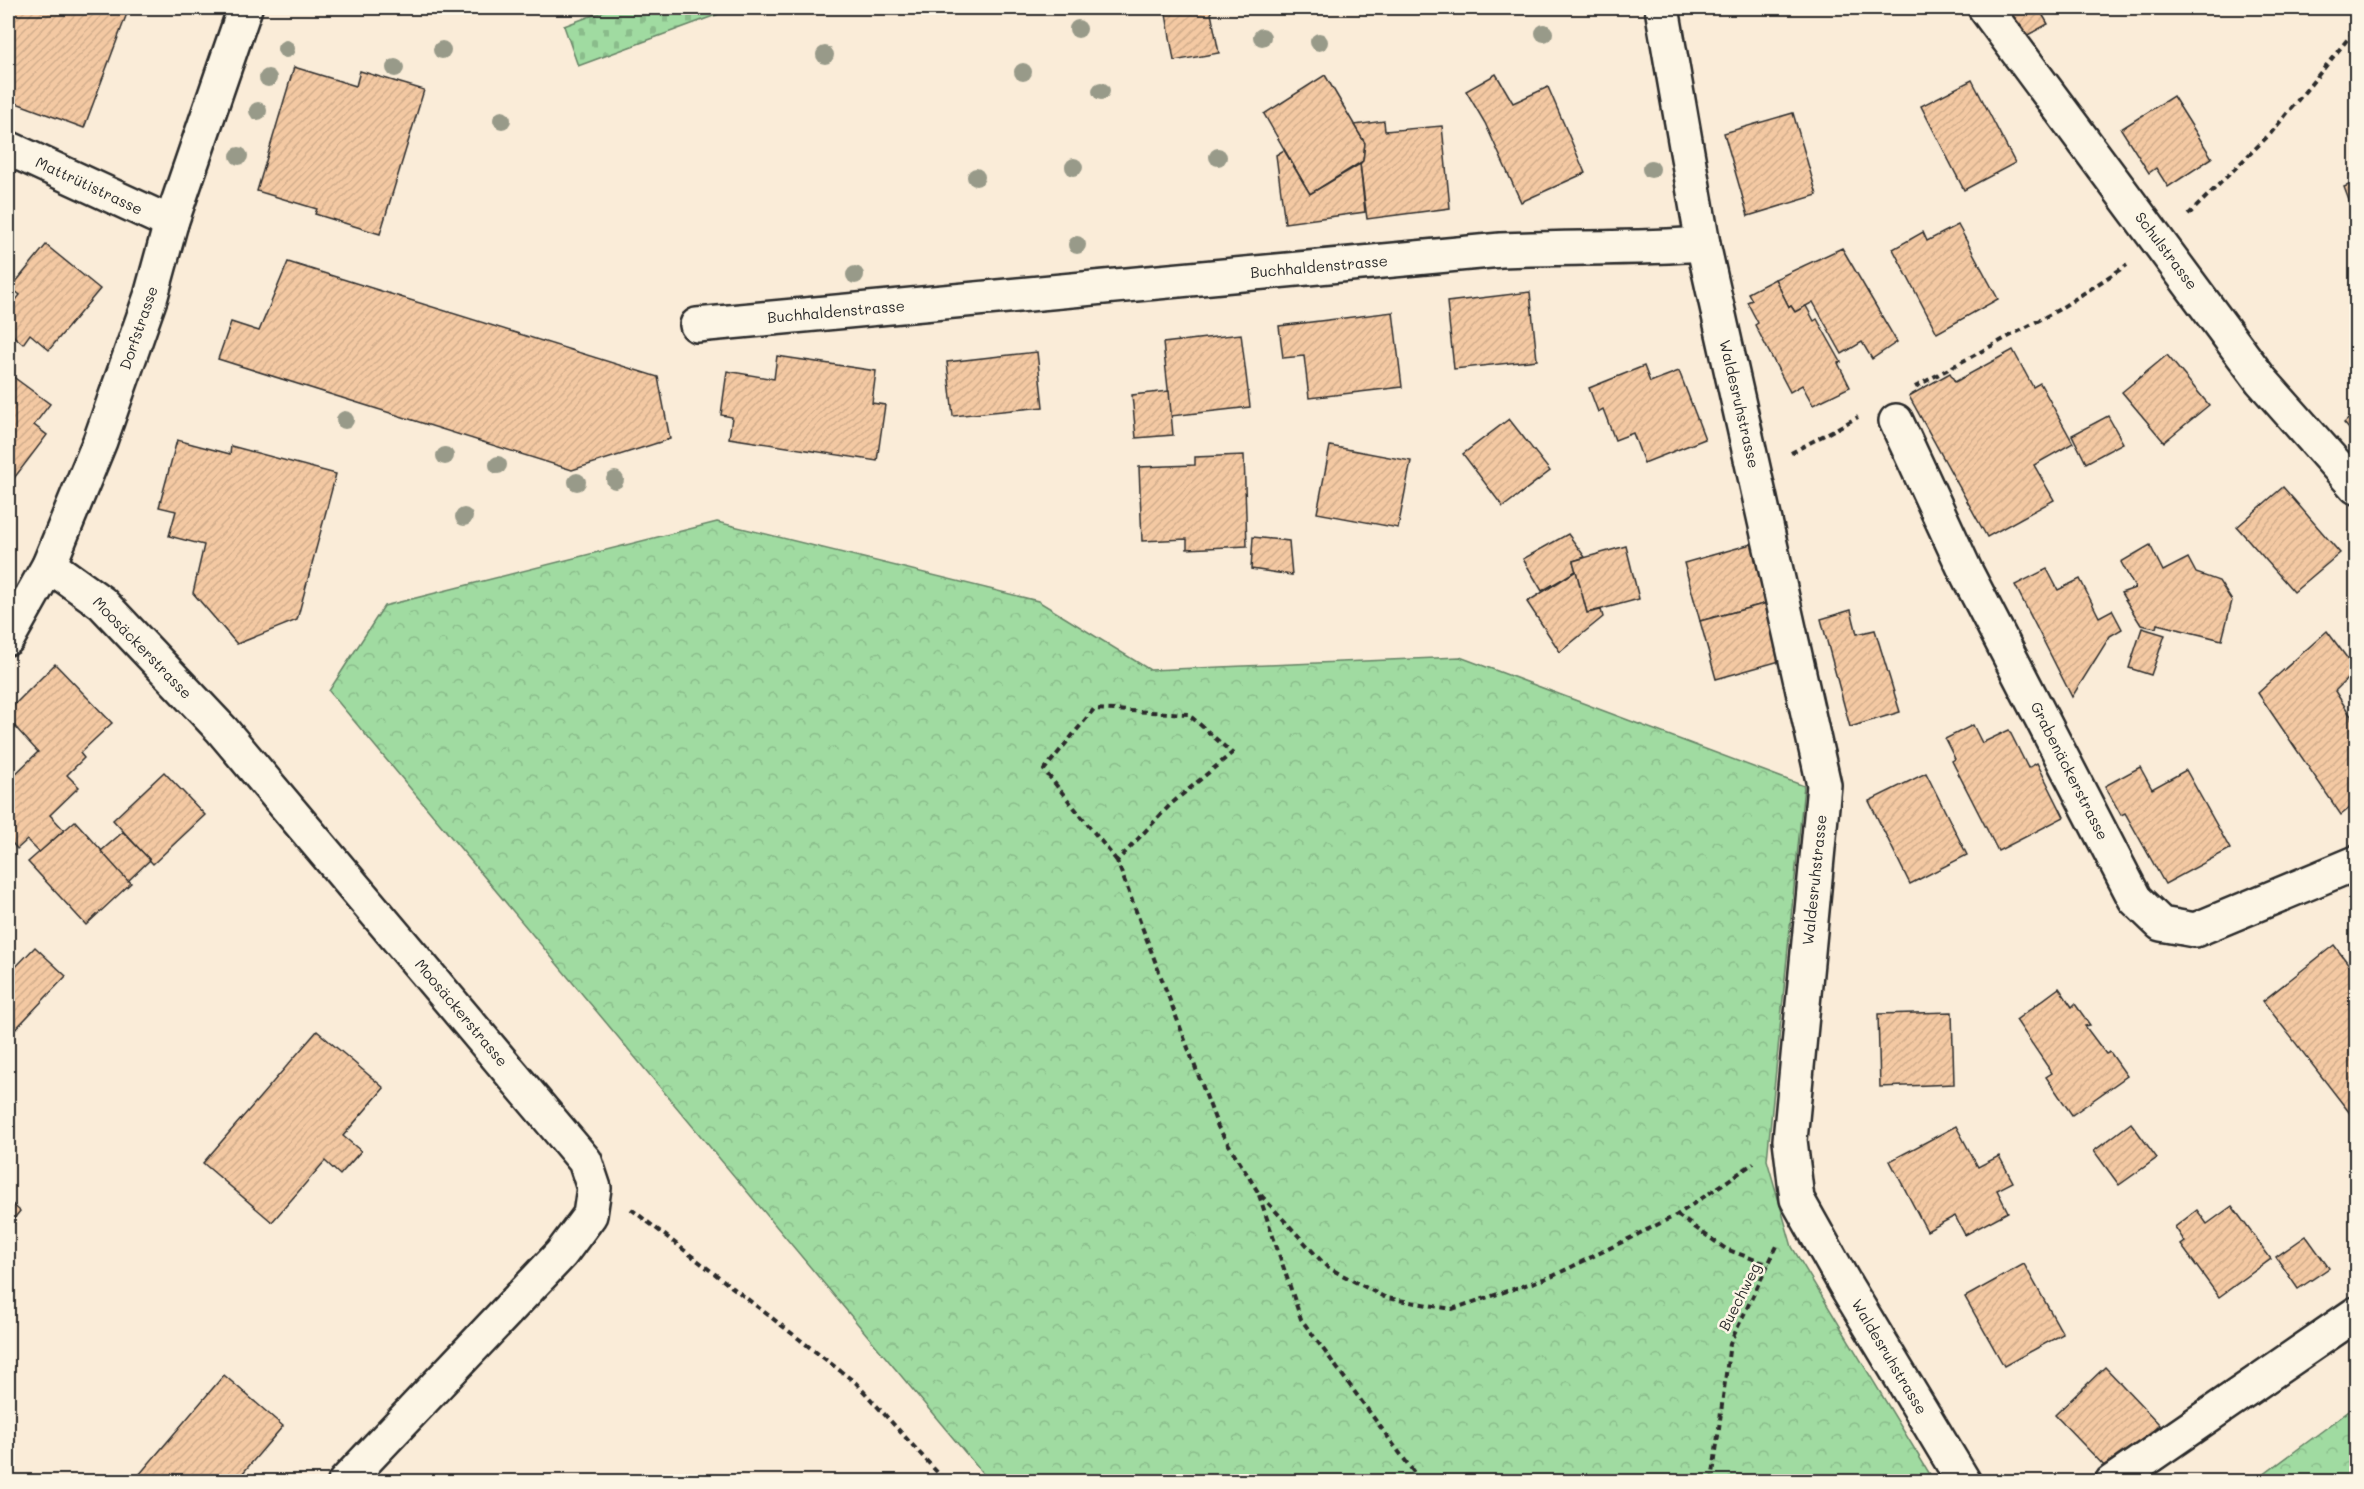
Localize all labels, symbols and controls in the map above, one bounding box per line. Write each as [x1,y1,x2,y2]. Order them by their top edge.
street label: Mattrütistrasse [33,152,146,219]
street label: Schulstrasse [2131,208,2203,293]
street label: Buchhaldenstrasse [1249,250,1389,282]
street label: Dorfstrasse [114,283,162,372]
street label: Buchhaldenstrasse [766,295,906,327]
street label: Waldesruhstrasse [1715,338,1764,470]
street label: Moosäckerstrasse [89,592,197,703]
street label: Grabenäckerstrasse [2026,698,2113,843]
street label: Waldesruhstrasse [1797,814,1831,946]
street label: Moosäckerstrasse [411,954,513,1070]
street label: Buechweg [1713,1259,1765,1334]
street label: Waldesruhstrasse [1847,1295,1932,1418]

